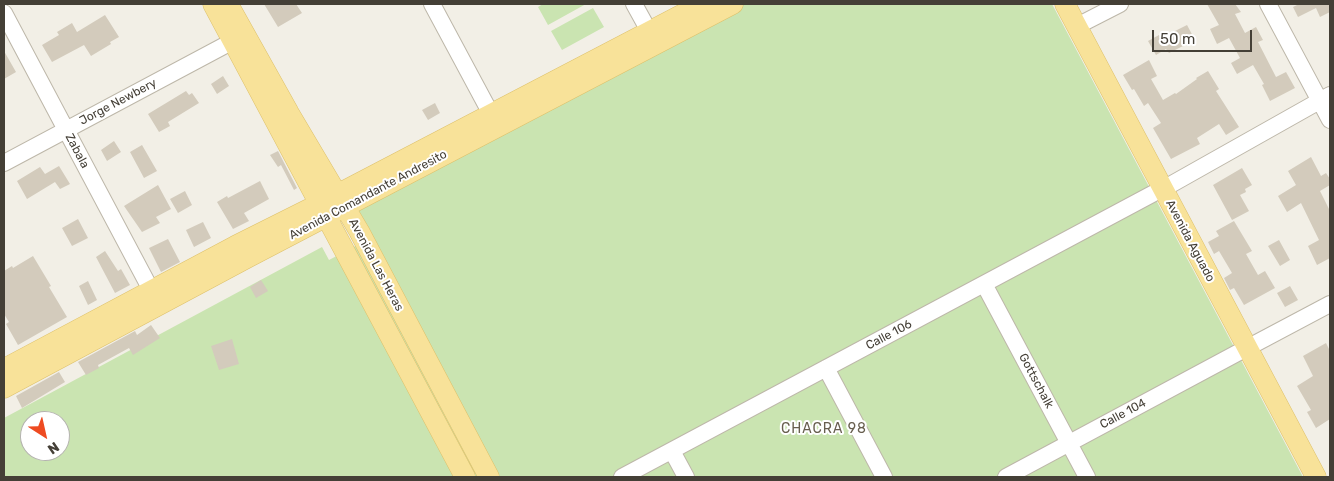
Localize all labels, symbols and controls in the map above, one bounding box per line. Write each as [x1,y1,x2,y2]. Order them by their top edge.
scale bar [1154,20,1254,52]
text: 50 m [1160,30,1195,48]
street label: Jorge Newbery [77,76,159,128]
street label: Zabala [62,131,92,171]
street label: Avenida Comandante Andresito [287,147,449,243]
street label: Avenida Aguado [1162,198,1218,284]
street label: Avenida Las Heras [346,216,406,314]
street label: Calle 106 [864,317,914,353]
street label: Gottschalk [1016,351,1056,411]
street label: Calle 104 [1097,396,1149,432]
north arrow [20,411,70,461]
district label: CHACRA 98 [780,421,868,437]
text: N [44,438,62,458]

